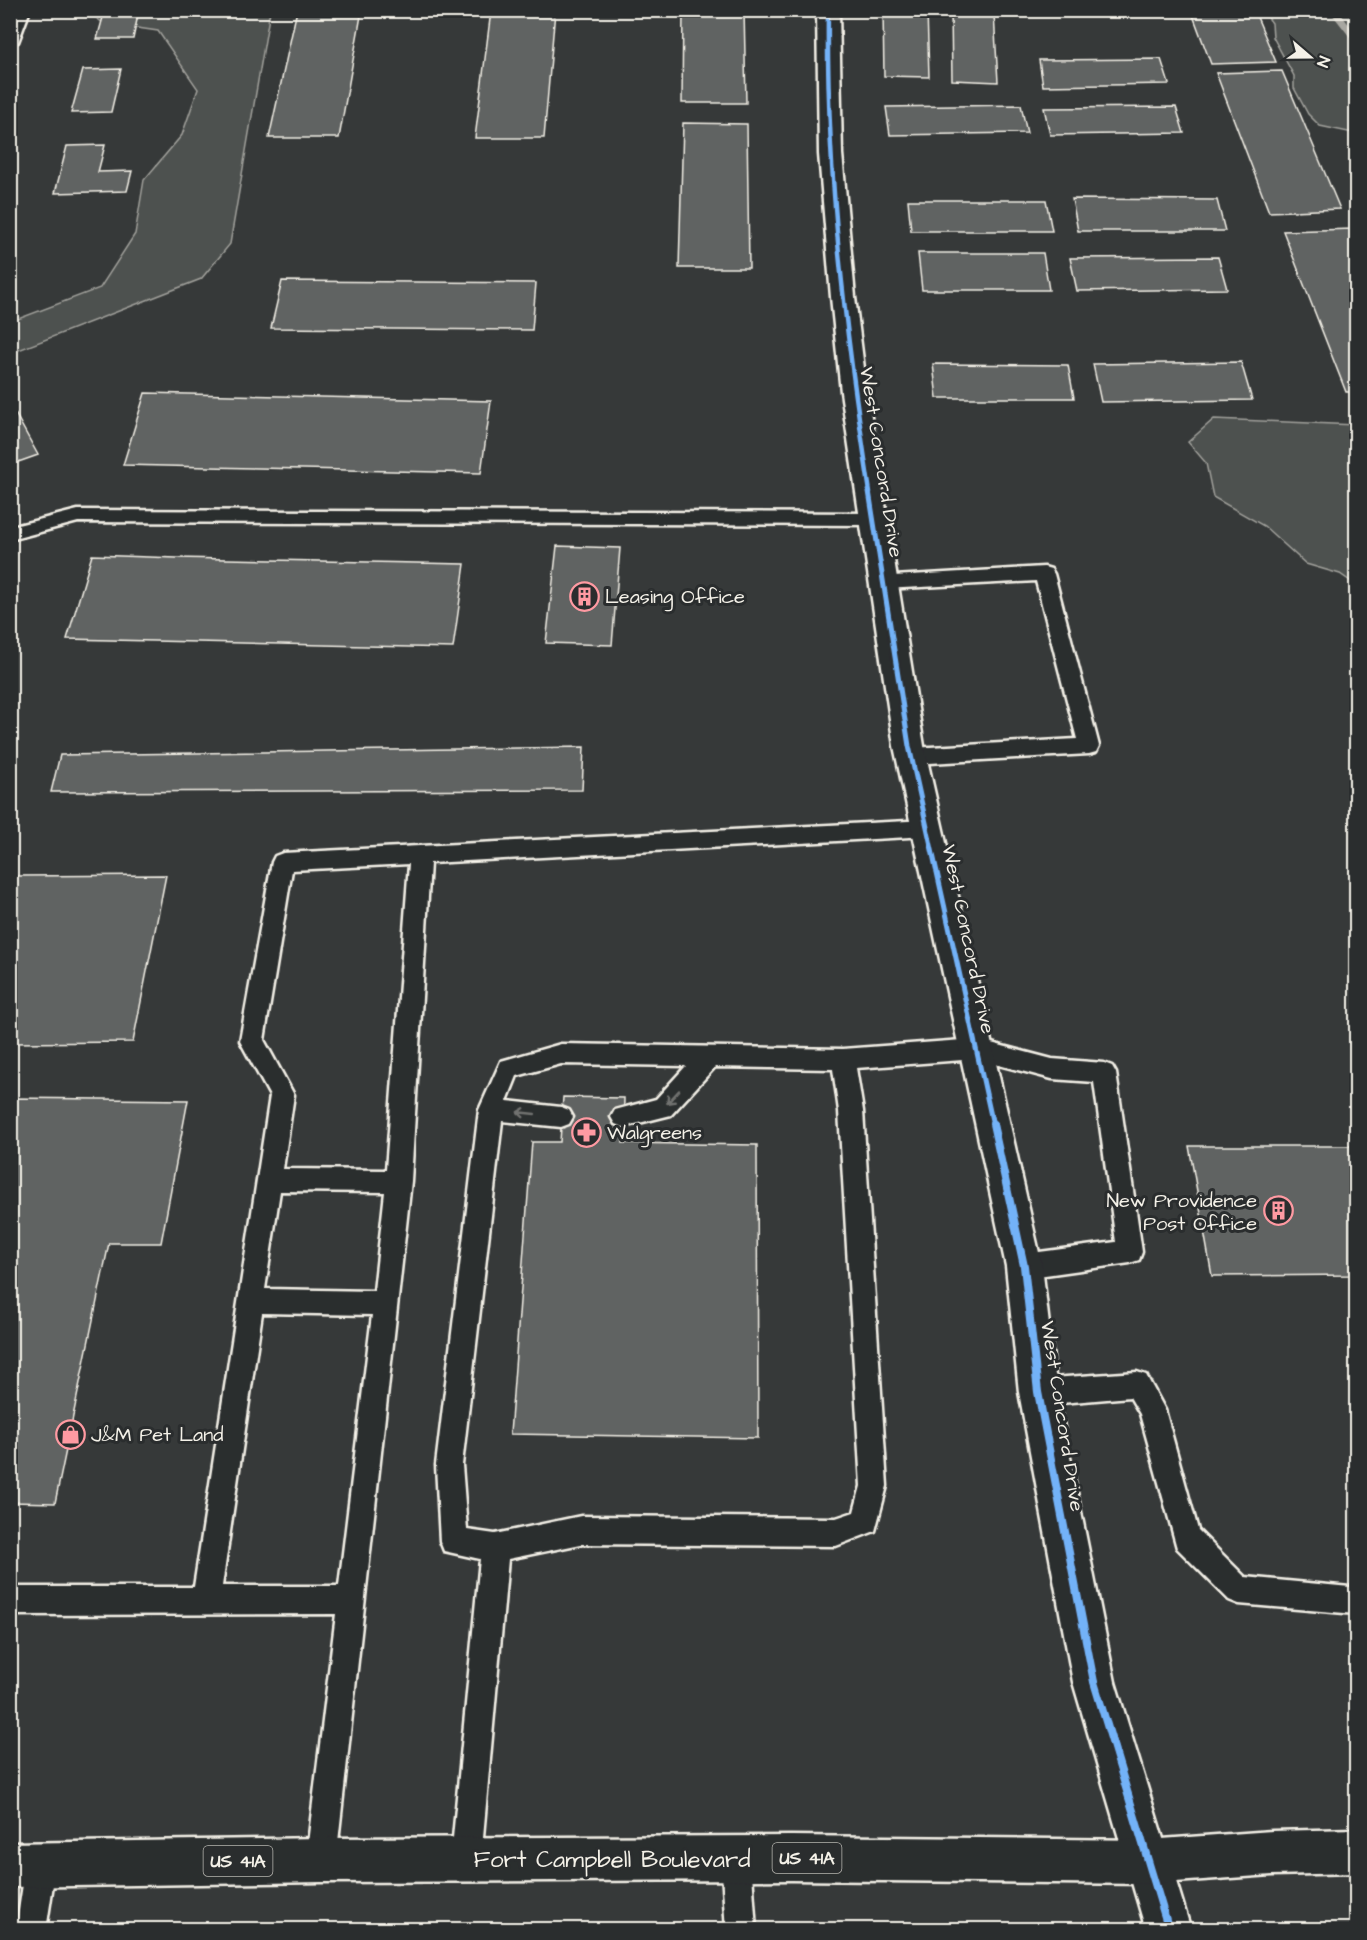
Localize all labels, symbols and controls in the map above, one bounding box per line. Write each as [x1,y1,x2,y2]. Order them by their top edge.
north arrow [1280,27,1340,87]
text: N [1311,53,1335,70]
street label: West Concord Drive [852,365,910,560]
building icon: Leasing Office [568,580,600,612]
place label: Leasing Office [605,583,745,612]
street label: West Concord Drive [934,842,1002,1036]
one-way arrow [666,1089,680,1104]
one-way arrow [517,1107,537,1118]
pharmacy icon: Walgreens [570,1116,602,1148]
place label: Walgreens [607,1119,702,1148]
place label: New Providence Post Office [1106,1187,1257,1238]
building icon: New Providence Post Office [1262,1195,1294,1227]
street label: West Concord Drive [1033,1319,1091,1514]
shop icon: J&M Pet Land [54,1418,86,1450]
place label: J&M Pet Land [91,1421,223,1449]
street label: Fort Campbell Boulevard [473,1843,751,1877]
road number: US 41A [772,1843,842,1873]
road number: US 41A [204,1846,272,1876]

